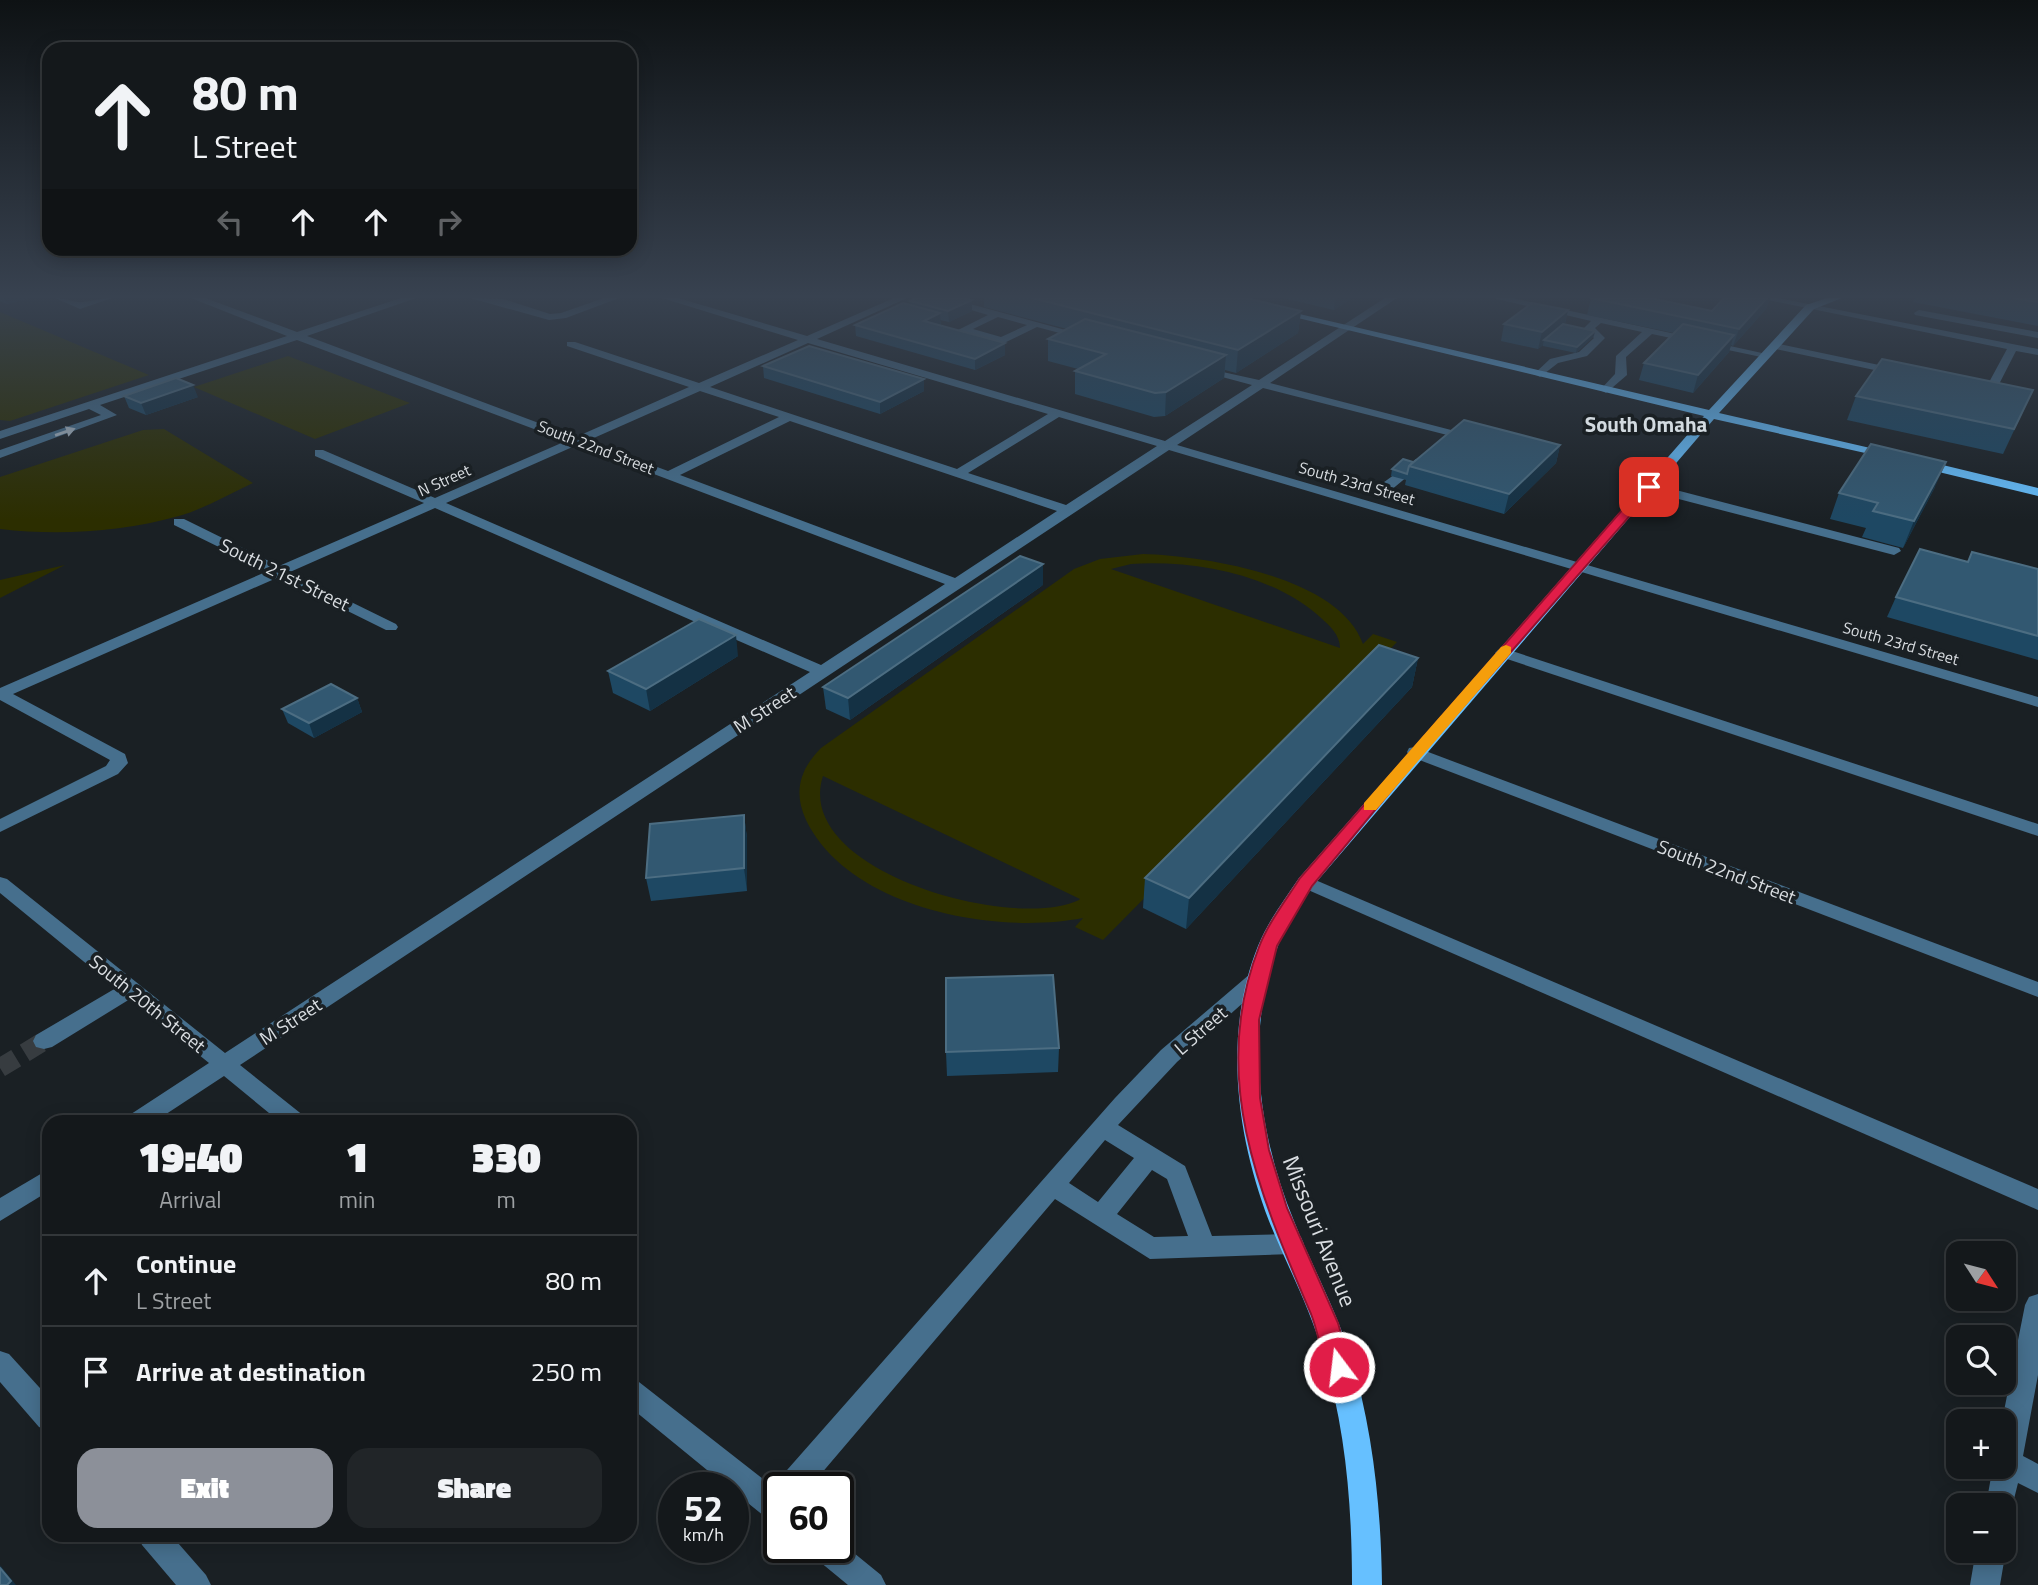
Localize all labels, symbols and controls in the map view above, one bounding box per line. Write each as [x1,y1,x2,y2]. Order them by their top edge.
text: 80 m [192,54,299,129]
icon: ahead [77,70,168,161]
text: L Street [192,122,297,170]
icon: left [211,203,249,241]
icon: ahead [284,203,322,241]
icon: ahead [357,203,395,241]
icon: right [430,203,468,241]
district label: South Omaha [1585,408,1707,440]
street label: South 22nd Street [534,414,658,480]
one-way arrow [54,426,75,437]
street label: South 23rd Street [1296,455,1418,511]
pin [1619,457,1679,517]
street label: N Street [414,458,475,502]
icon: arrive [1630,468,1668,506]
street label: South 21st Street [215,530,355,618]
street label: South 23rd Street [1840,615,1962,671]
street label: M Street [727,678,801,740]
street label: South 22nd Street [1654,831,1801,911]
street label: South 20th Street [83,947,213,1059]
street label: M Street [253,990,327,1052]
street label: L Street [1167,998,1233,1061]
text: 19:40 [138,1124,243,1188]
text: 1 [346,1124,369,1188]
text: 330 [472,1124,541,1188]
street label: Missouri Avenue [1274,1150,1366,1312]
text: Arrival [159,1182,222,1217]
text: min [339,1182,375,1217]
text: m [497,1182,516,1217]
north arrow [1946,1241,2016,1311]
map controls [1946,1241,2016,1563]
text: Continue [136,1244,236,1283]
text: 80 m [545,1261,602,1300]
icon: ahead [77,1262,115,1300]
text: L Street [136,1283,211,1318]
button: search [1946,1325,2016,1395]
position arrow [1302,1330,1376,1404]
text: Arrive at destination [136,1352,366,1391]
text: 250 m [531,1352,602,1391]
icon: arrive [77,1353,115,1391]
button: + [1946,1409,2016,1479]
button: Exit [77,1448,333,1528]
button: Share [347,1448,602,1528]
speed limit sign: 60 [763,1472,854,1563]
text: 52 [684,1481,723,1535]
button: − [1946,1493,2016,1563]
text: km/h [683,1521,724,1548]

